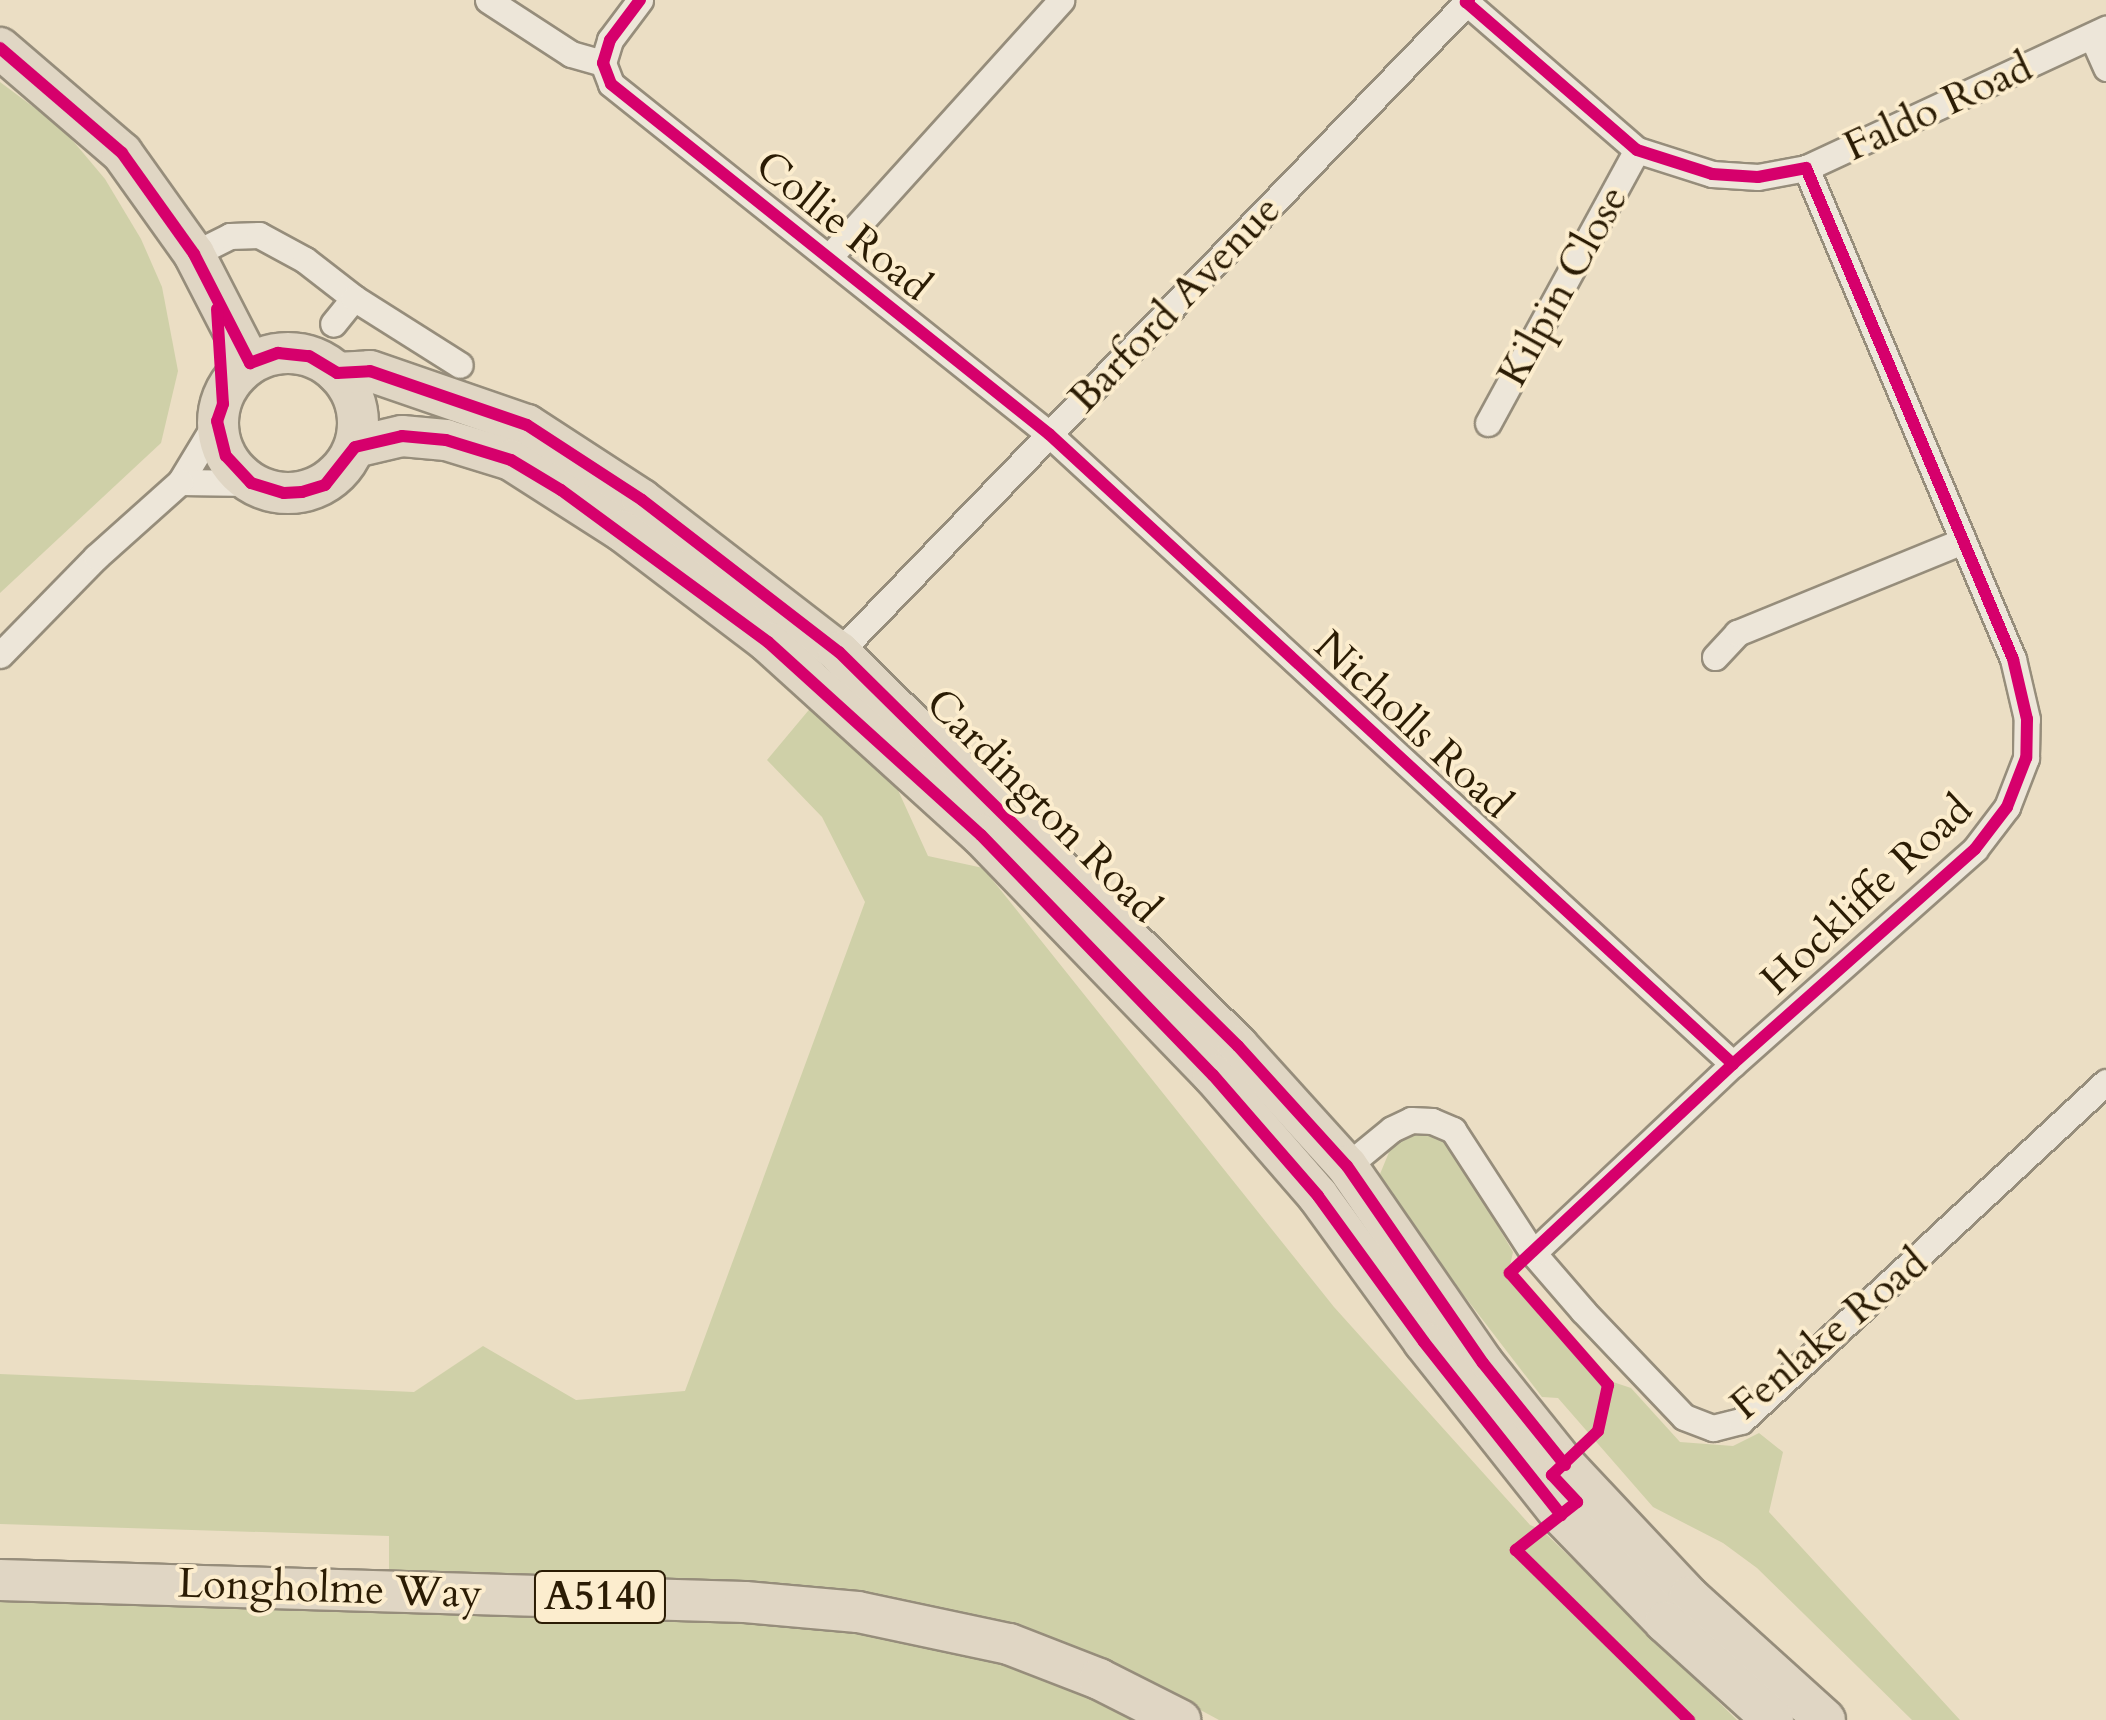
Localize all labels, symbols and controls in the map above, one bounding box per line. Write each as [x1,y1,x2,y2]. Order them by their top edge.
street label: Faldo Road [1836,42,2040,172]
street label: Collie Road [745,140,941,312]
street label: Kilpin Close [1487,177,1639,395]
street label: Barford Avenue [1059,185,1291,423]
street label: Nicholls Road [1304,621,1522,829]
street label: Cardington Road [915,678,1171,934]
street label: Hockliffe Road [1751,785,1983,1005]
street label: Fenlake Road [1721,1237,1937,1431]
street label: Longholme Way [177,1559,483,1619]
road number: A5140 [532,1562,668,1632]

